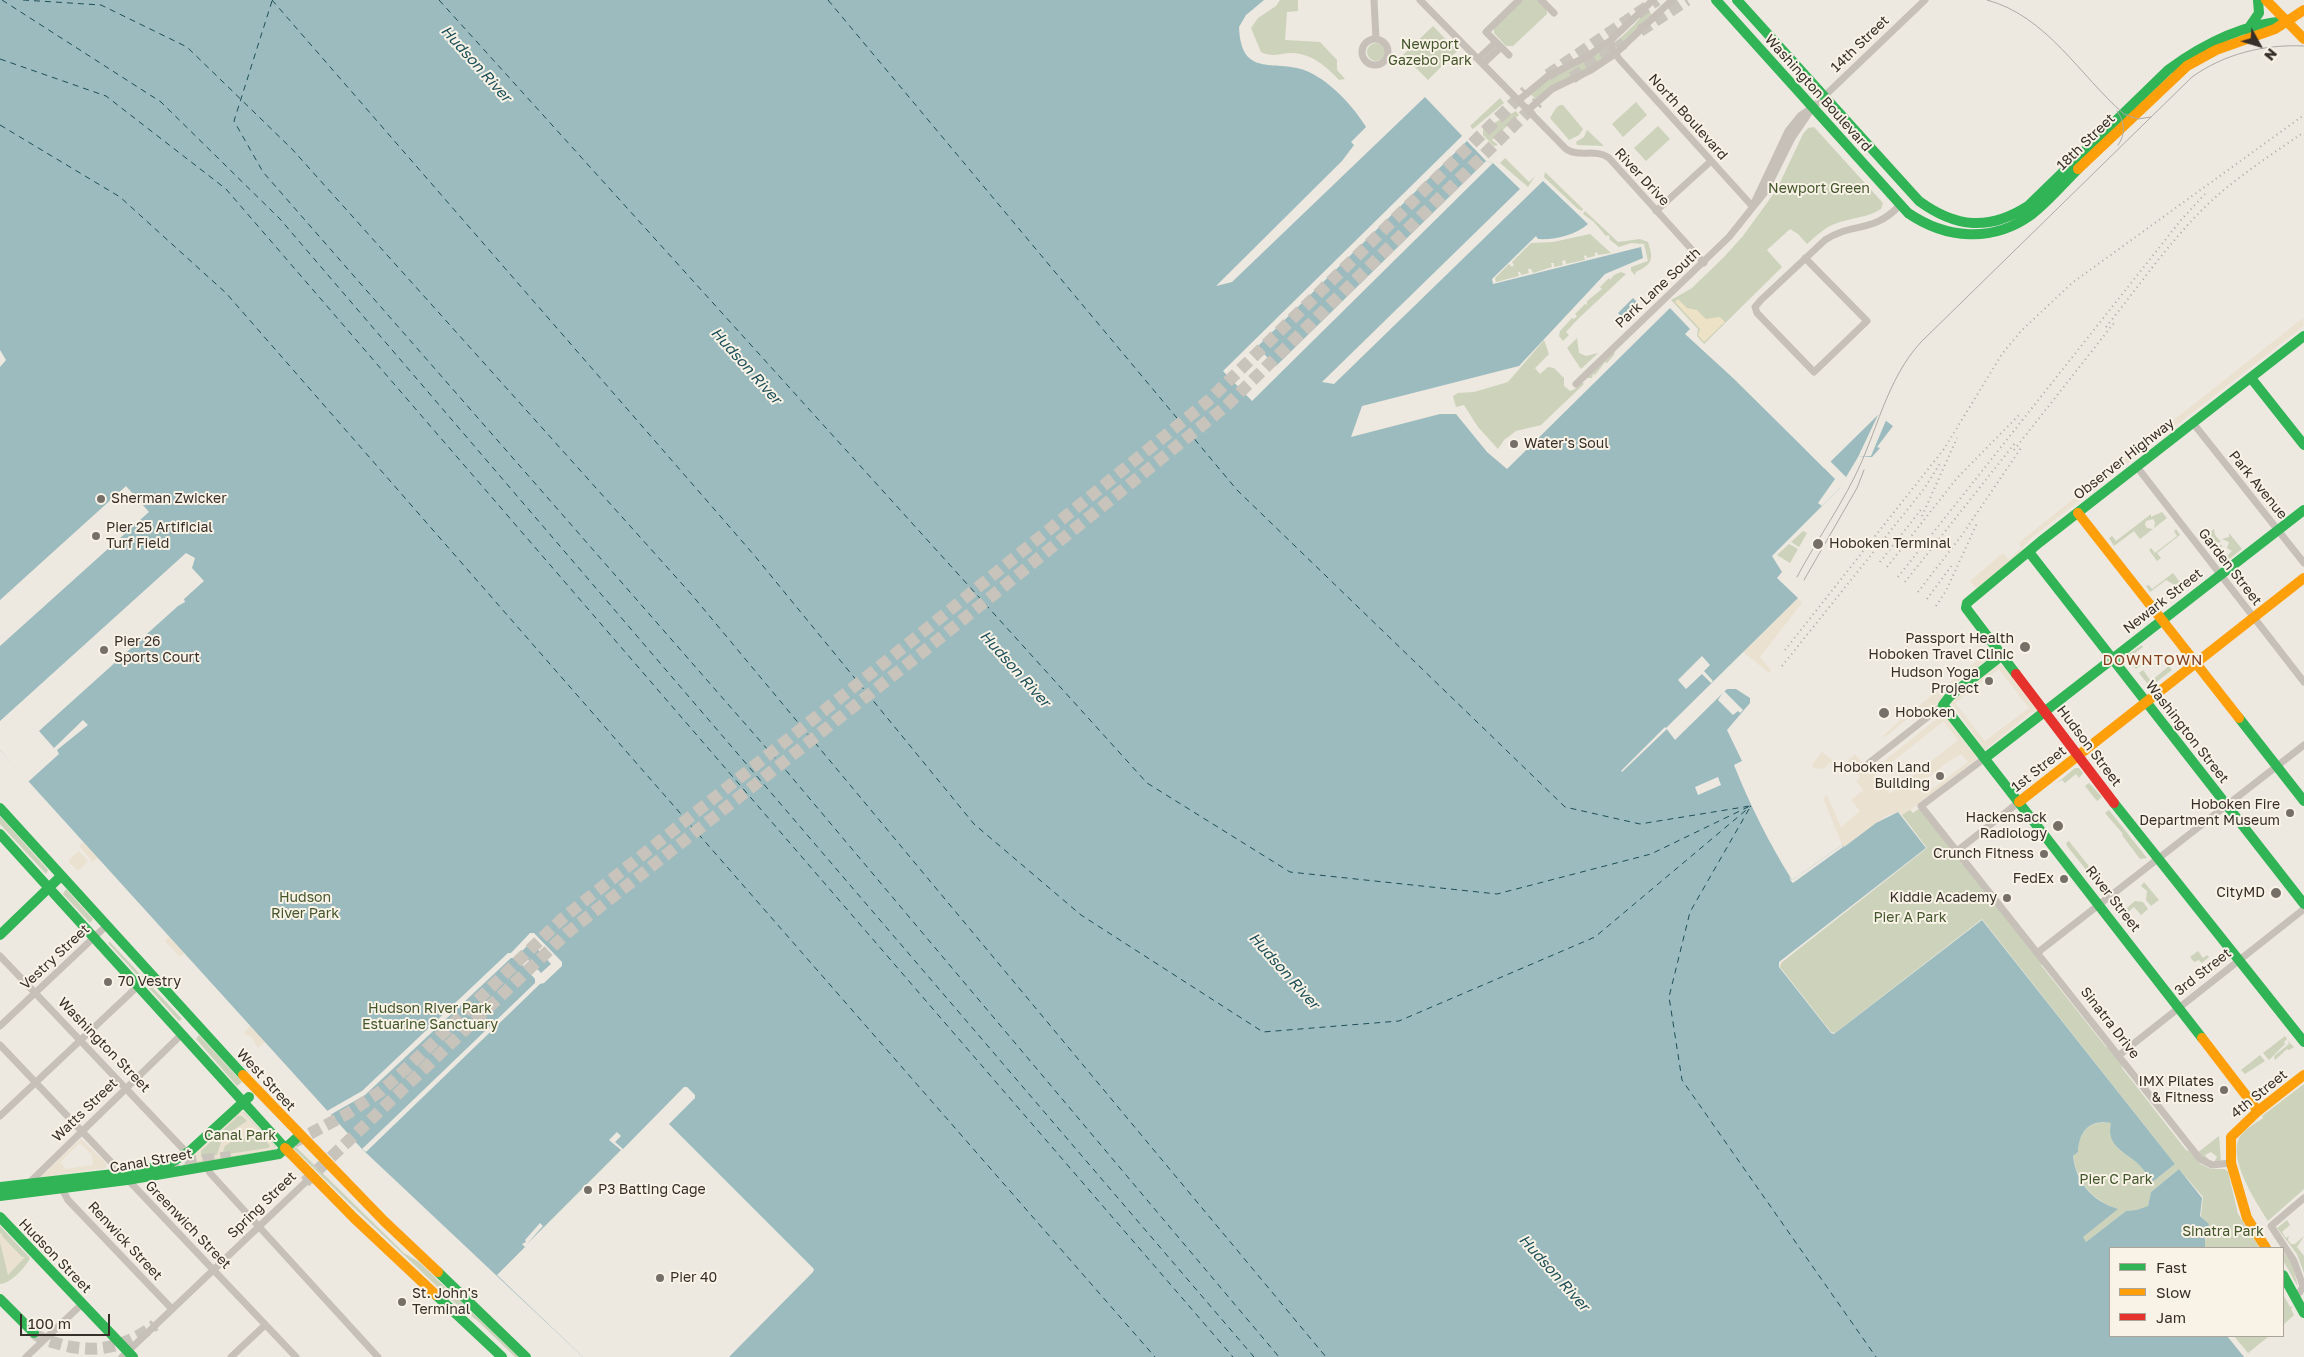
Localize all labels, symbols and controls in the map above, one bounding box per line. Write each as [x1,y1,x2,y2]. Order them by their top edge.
street label: 14th Street [1827,12,1893,76]
north arrow [2234,20,2284,70]
water label: Hudson River [437,22,515,106]
street label: Washington Boulevard [1761,31,1875,155]
park label: Newport Gazebo Park [1388,37,1472,70]
text: N [2261,45,2281,64]
street label: North Boulevard [1645,70,1731,164]
street label: 18th Street [2053,110,2119,174]
street label: River Drive [1611,145,1673,209]
park label: Newport Green [1768,181,1870,197]
street label: Park Lane South [1612,244,1704,332]
water label: Hudson River [707,324,785,408]
street label: Observer Highway [2070,415,2178,503]
place label: Water's Soul [1524,436,1609,452]
marker: Water's Soul [1508,438,1520,450]
street label: Park Avenue [2225,447,2291,523]
place label: Sherman Zwicker [111,491,227,507]
marker: Sherman Zwicker [95,493,107,505]
place label: Pier 25 Artificial Turf Field [106,520,213,552]
street label: Garden Street [2195,525,2265,609]
marker: Pier 25 Artificial Turf Field [90,530,102,542]
place label: Hoboken Terminal [1829,536,1951,552]
marker: Hoboken Terminal [1811,537,1825,551]
street label: Newark Street [2120,565,2206,637]
water label: Hudson River [976,627,1054,711]
place label: Passport Health Hoboken Travel Clinic [1868,631,2014,664]
place label: Pier 26 Sports Court [114,634,200,666]
marker: Passport Health Hoboken Travel Clinic [2018,640,2032,654]
marker: Pier 26 Sports Court [98,644,110,656]
district label: DOWNTOWN [2102,651,2204,669]
place label: Hudson Yoga Project [1891,665,1979,698]
marker: Hudson Yoga Project [1983,675,1995,687]
street label: Washington Street [2142,677,2232,787]
street label: Hudson Street [2053,702,2125,790]
place label: Hoboken [1895,705,1955,721]
marker: Hoboken [1877,706,1891,720]
street label: 1st Street [2008,742,2070,796]
place label: Hoboken Land Building [1833,760,1930,792]
marker: Hoboken Land Building [1934,770,1946,782]
place label: Hoboken Fire Department Museum [2139,797,2280,830]
marker: Hoboken Fire Department Museum [2284,807,2296,819]
place label: Hackensack Radiology [1966,810,2047,842]
marker: Hackensack Radiology [2051,819,2065,833]
place label: Crunch Fitness [1933,846,2034,862]
marker: Crunch Fitness [2038,848,2050,860]
street label: River Street [2082,863,2144,935]
place label: FedEx [2013,871,2054,887]
marker: FedEx [2058,873,2070,885]
place label: CityMD [2216,885,2265,901]
marker: CityMD [2269,886,2283,900]
park label: Hudson River Park [271,890,339,922]
place label: Kiddie Academy [1890,890,1997,906]
marker: Kiddie Academy [2001,892,2013,904]
park label: Pier A Park [1873,910,1947,926]
street label: Vestry Street [17,921,93,993]
water label: Hudson River [1245,929,1323,1013]
street label: 3rd Street [2171,945,2235,999]
place label: 70 Vestry [118,974,181,990]
marker: 70 Vestry [102,976,114,988]
street label: Sinatra Drive [2077,984,2143,1062]
street label: Washington Street [54,994,154,1096]
park label: Hudson River Park Estuarine Sanctuary [362,1001,498,1034]
street label: West Street [233,1045,299,1115]
street label: 4th Street [2227,1066,2291,1122]
place label: IMX Pilates & Fitness [2139,1074,2214,1106]
street label: Watts Street [49,1075,121,1145]
marker: IMX Pilates & Fitness [2218,1084,2230,1096]
park label: Canal Park [204,1128,276,1144]
street label: Canal Street [108,1145,194,1177]
street label: Spring Street [224,1168,300,1242]
park label: Pier C Park [2079,1172,2153,1188]
street label: Greenwich Street [142,1177,234,1273]
place label: P3 Batting Cage [598,1182,706,1198]
marker: P3 Batting Cage [582,1184,594,1196]
street label: Renwick Street [84,1198,166,1284]
street label: Hudson Street [15,1215,95,1297]
park label: Sinatra Park [2182,1224,2264,1240]
water label: Hudson River [1515,1231,1593,1315]
legend [2109,1247,2284,1337]
text: Fast [2156,1258,2187,1276]
place label: Pier 40 [670,1270,717,1286]
marker: Pier 40 [654,1272,666,1284]
text: Slow [2156,1283,2191,1301]
place label: St. John's Terminal [412,1286,478,1318]
marker: St. John's Terminal [396,1296,408,1308]
scale bar [22,1304,112,1336]
text: Jam [2156,1308,2186,1326]
text: 100 m [28,1314,71,1332]

